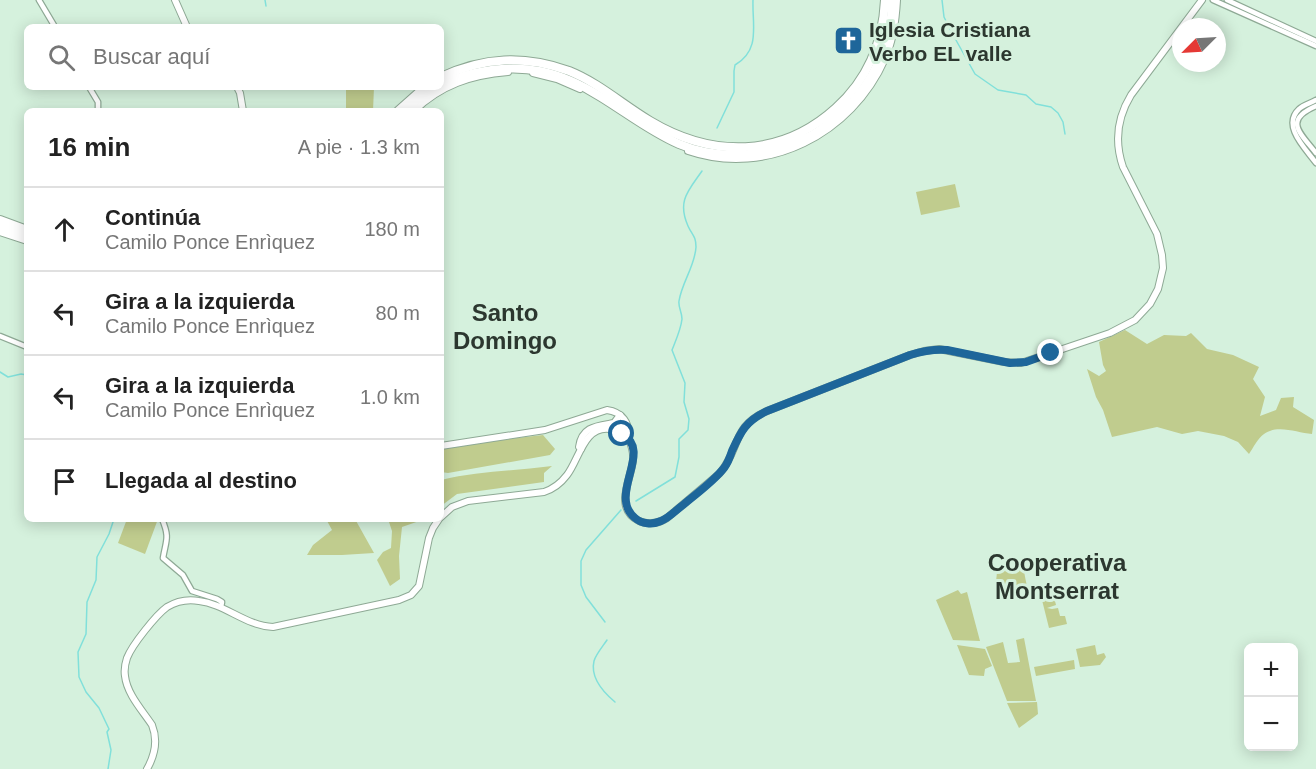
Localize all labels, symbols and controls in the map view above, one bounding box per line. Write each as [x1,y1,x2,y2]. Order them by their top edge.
place label: Iglesia Cristiana Verbo EL valle [869,18,1030,65]
north arrow [1172,18,1226,72]
search box [24,24,444,90]
church icon: Iglesia Cristiana Verbo EL valle [832,25,864,57]
icon: search [45,41,78,74]
text: Buscar aquí [93,44,210,69]
text: 16 min [48,132,130,162]
text: A pie · 1.3 km [298,136,420,158]
text: Continúa [105,205,200,230]
icon: ahead [48,213,81,246]
text: 180 m [364,218,420,240]
text: Camilo Ponce Enrìquez [105,231,315,253]
text: Gira a la izquierda [105,289,295,314]
icon: left [48,297,81,330]
district label: Santo Domingo [453,299,557,354]
text: 80 m [376,302,420,324]
text: Camilo Ponce Enrìquez [105,315,315,337]
route end [1037,339,1063,365]
text: Gira a la izquierda [105,373,295,398]
icon: left [48,381,81,414]
text: 1.0 km [360,386,420,408]
text: Camilo Ponce Enrìquez [105,399,315,421]
route start [608,420,634,446]
icon: arrive [48,465,81,498]
text: Llegada al destino [105,468,297,493]
district label: Cooperativa Montserrat [988,549,1127,604]
map controls [1244,643,1298,751]
button: + [1244,643,1298,697]
button: − [1244,697,1298,751]

